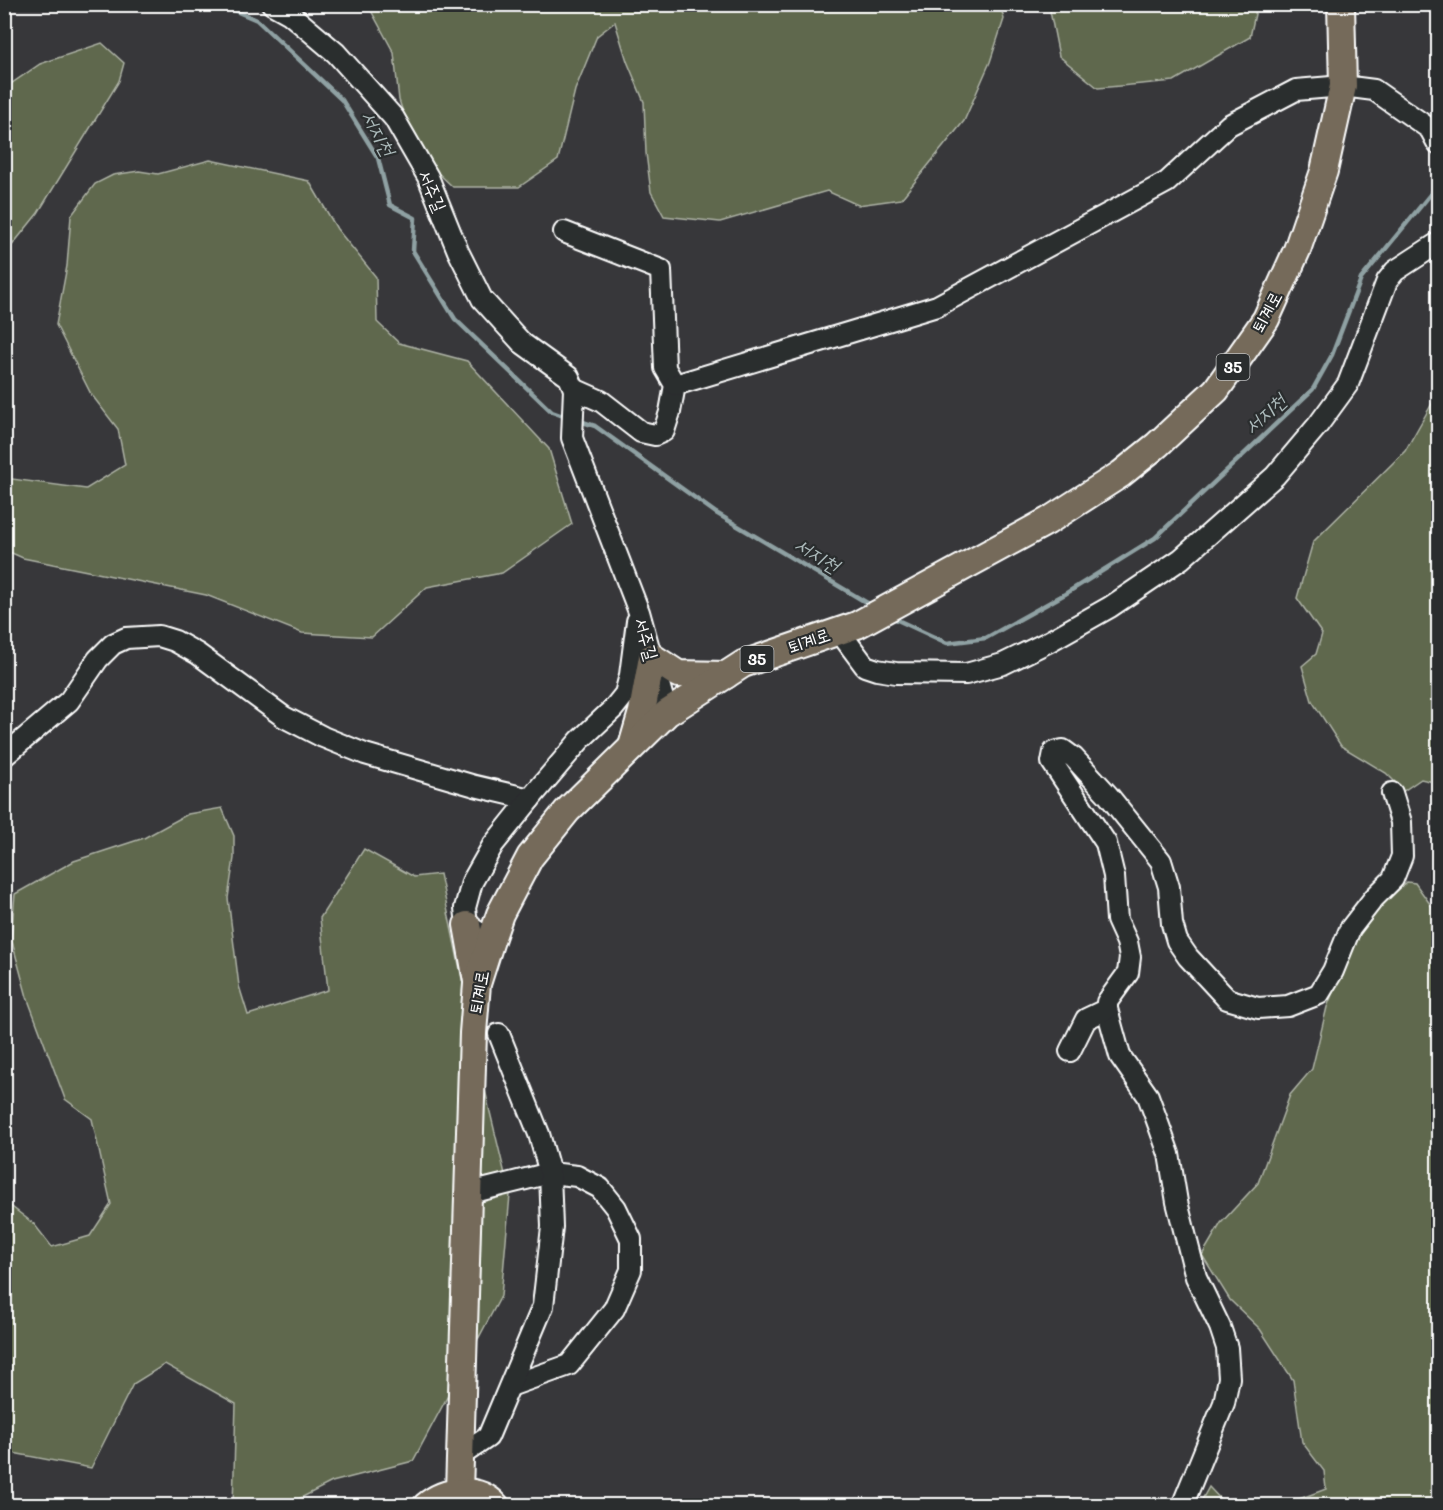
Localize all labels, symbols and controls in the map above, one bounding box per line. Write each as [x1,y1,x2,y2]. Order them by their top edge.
water label: 서지천 [356,105,403,162]
street label: 서주길 [413,166,453,216]
street label: 퇴계로 [1245,287,1287,336]
road number: 35 [1216,354,1250,380]
water label: 서지천 [1238,386,1292,439]
water label: 서지천 [790,531,847,579]
street label: 서주길 [629,615,665,663]
street label: 퇴계로 [784,622,833,658]
road number: 35 [740,646,774,672]
street label: 퇴계로 [462,968,494,1015]

